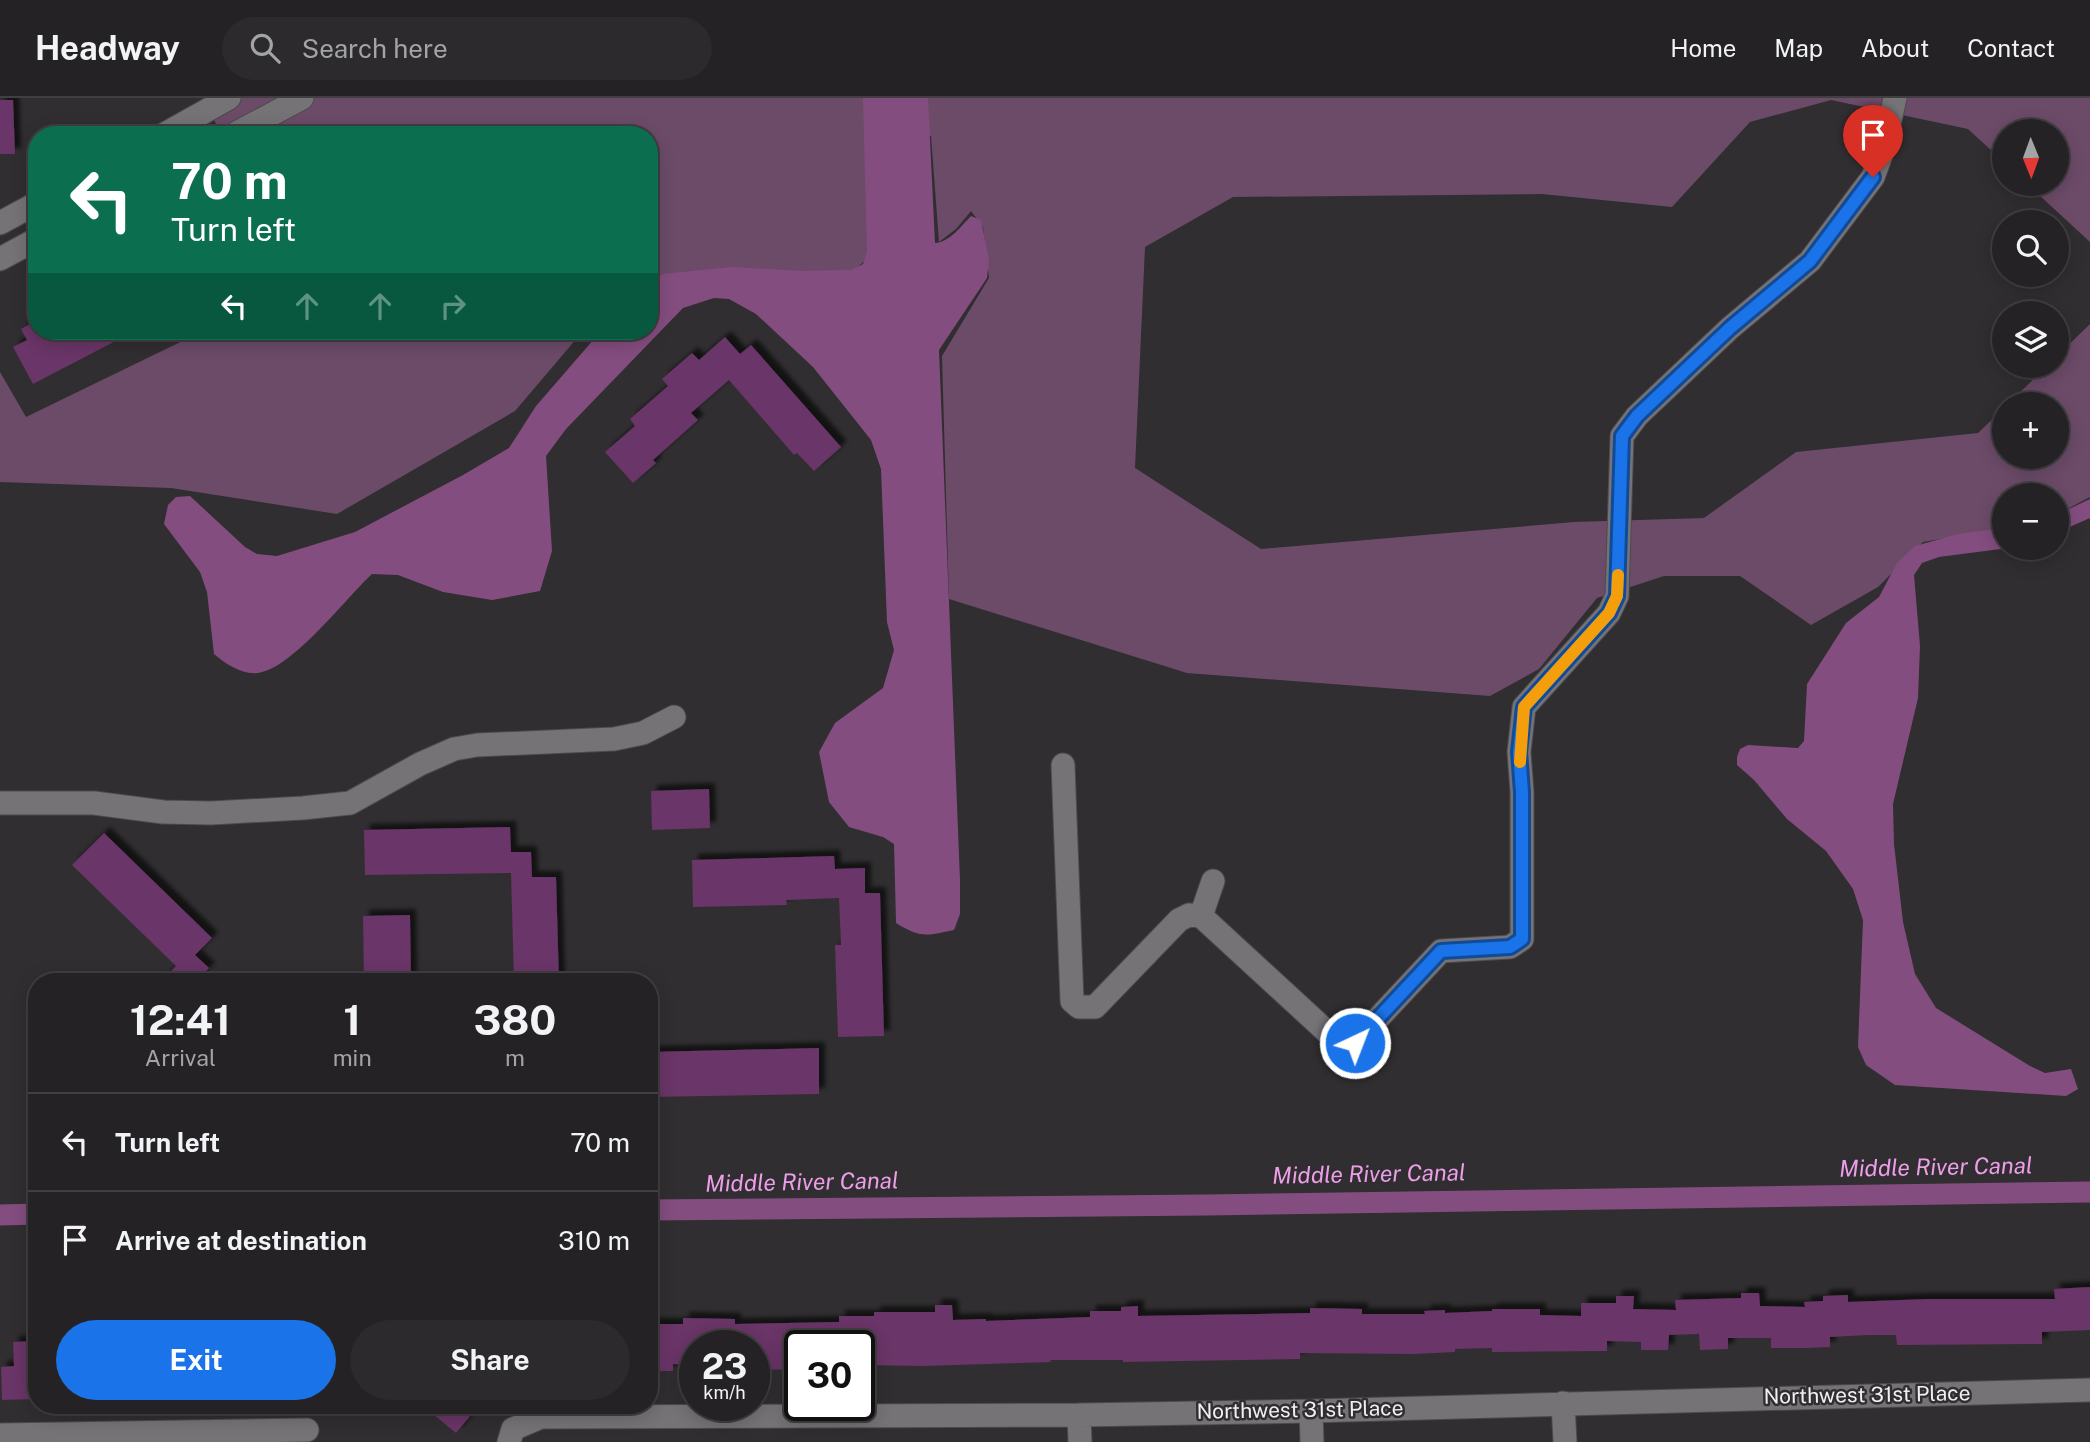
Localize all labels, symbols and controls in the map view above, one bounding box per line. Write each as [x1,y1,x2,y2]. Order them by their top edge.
search box [222,17,712,80]
text: Headway [35,29,180,67]
icon: search [246,29,284,67]
text: Search here [302,33,448,64]
text: Home [1670,34,1736,62]
text: Map [1774,34,1823,62]
text: About [1861,34,1929,62]
text: Contact [1967,34,2055,62]
pin [1843,105,1903,177]
icon: arrive [1854,116,1892,154]
north arrow [1992,119,2068,196]
map controls [1992,119,2069,560]
text: 70 m [171,152,288,210]
icon: left [56,154,147,245]
button: search [1992,210,2069,287]
text: Turn left [171,211,296,248]
icon: left [215,287,253,325]
icon: ahead [288,287,326,325]
icon: ahead [361,287,399,325]
icon: right [434,287,472,325]
button: layers [1992,301,2069,378]
button: + [1992,392,2069,469]
button: − [1992,483,2069,560]
text: 12:41 [130,995,231,1044]
text: 1 [343,995,361,1044]
text: 380 [473,995,556,1044]
position arrow [1318,1006,1392,1080]
text: Arrival [145,1044,216,1071]
text: min [333,1044,372,1071]
text: m [505,1044,525,1071]
icon: left [56,1123,94,1161]
text: Turn left [115,1127,220,1158]
text: 70 m [570,1127,630,1158]
water label: Middle River Canal [1839,1151,2033,1182]
water label: Middle River Canal [1272,1158,1466,1189]
water label: Middle River Canal [705,1166,899,1197]
icon: arrive [56,1221,94,1259]
text: Arrive at destination [115,1225,367,1256]
text: 310 m [558,1225,630,1256]
button: Exit [56,1320,336,1400]
button: Share [350,1320,630,1400]
speed limit sign: 30 [784,1330,875,1421]
text: 23 [702,1346,747,1387]
street label: Northwest 31st Place [1763,1380,1971,1409]
text: km/h [703,1382,746,1403]
street label: Northwest 31st Place [1196,1395,1404,1424]

